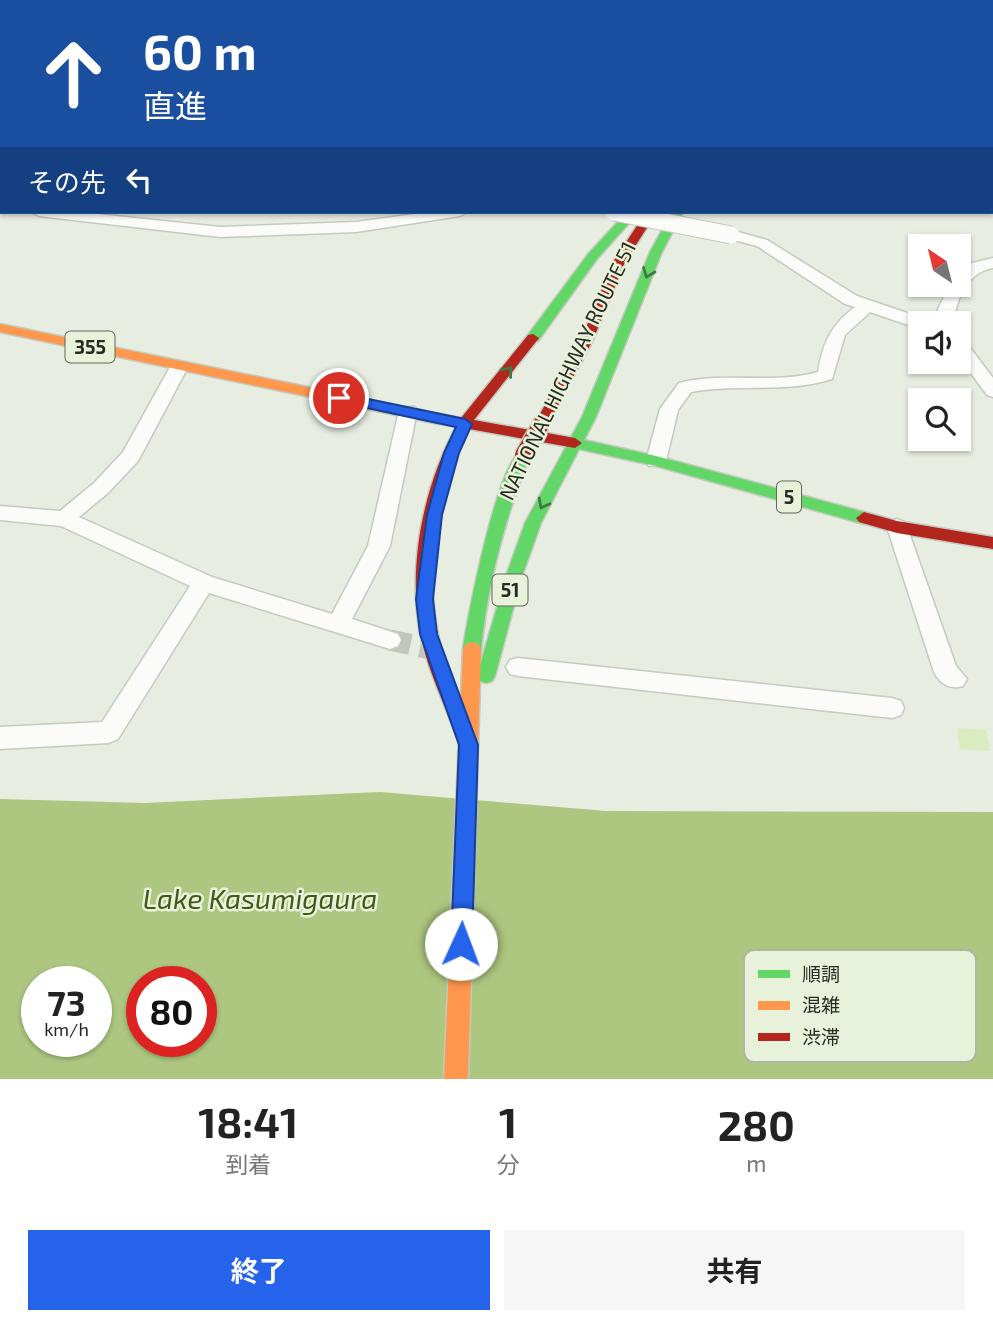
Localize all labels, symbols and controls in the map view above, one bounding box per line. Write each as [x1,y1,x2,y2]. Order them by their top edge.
text: 60 m [143,21,257,80]
icon: ahead [28,28,119,119]
text: 直進 [143,86,207,124]
icon: left [120,161,158,199]
text: その先 [28,166,106,197]
north arrow [908,234,971,298]
map controls [908,234,971,451]
street label: NATIONAL HIGHWAY ROUTE 51 [493,237,640,504]
one-way arrow [643,267,657,279]
button: sound [908,311,971,374]
road number: 355 [66,332,114,362]
one-way arrow [499,366,512,378]
pin [309,368,369,428]
icon: arrive [320,379,358,417]
button: search [908,388,971,451]
road number: 5 [777,482,801,512]
one-way arrow [538,497,551,509]
road number: 51 [492,575,528,606]
water label: Lake Kasumigaura [143,881,377,915]
position arrow [424,907,498,981]
legend [744,950,976,1062]
text: 順調 [802,962,840,985]
speed limit sign: 80 [126,966,217,1057]
text: 73 [47,981,86,1023]
text: 混雑 [802,993,840,1016]
text: km/h [44,1018,89,1040]
text: 渋滞 [802,1025,840,1048]
text: 18:41 [198,1096,298,1146]
text: 1 [499,1096,517,1146]
text: 280 [718,1099,795,1149]
text: m [746,1149,766,1177]
text: 到着 [225,1150,271,1178]
text: 分 [496,1150,519,1178]
button: 終了 [28,1230,490,1310]
button: 共有 [504,1230,965,1310]

